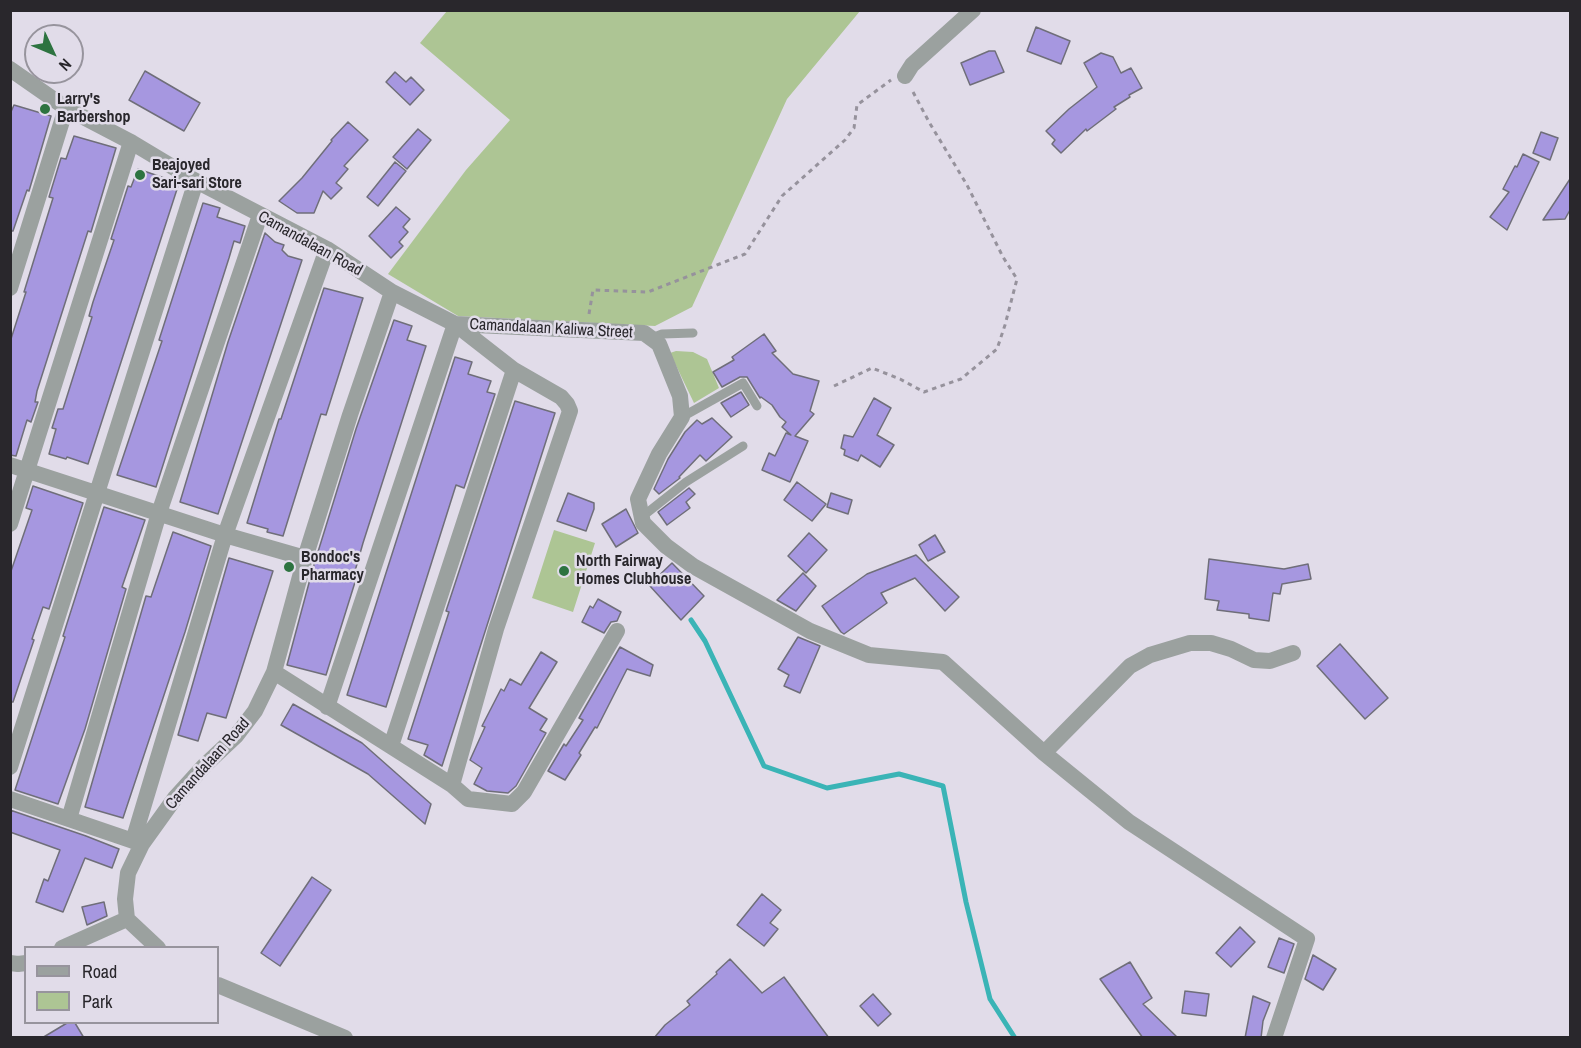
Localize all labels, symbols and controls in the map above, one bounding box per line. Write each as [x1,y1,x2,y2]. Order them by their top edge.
north arrow [24,24,84,84]
text: N [54,54,77,76]
place label: Larry's Barbershop [57,90,131,128]
marker: Larry's Barbershop [38,102,52,116]
place label: Beajoyed Sari-sari Store [152,156,242,194]
marker: Beajoyed Sari-sari Store [133,168,147,182]
street label: Camandalaan Road [254,207,366,281]
street label: Camandalaan Kaliwa Street [469,315,633,343]
place label: Bondoc's Pharmacy [301,548,364,586]
place label: North Fairway Homes Clubhouse [576,552,691,590]
marker: Bondoc's Pharmacy [282,560,296,574]
marker: North Fairway Homes Clubhouse [557,564,571,578]
street label: Camandalaan Road [162,714,254,814]
legend [24,946,219,1024]
text: Road [82,959,117,984]
text: Park [82,989,112,1014]

